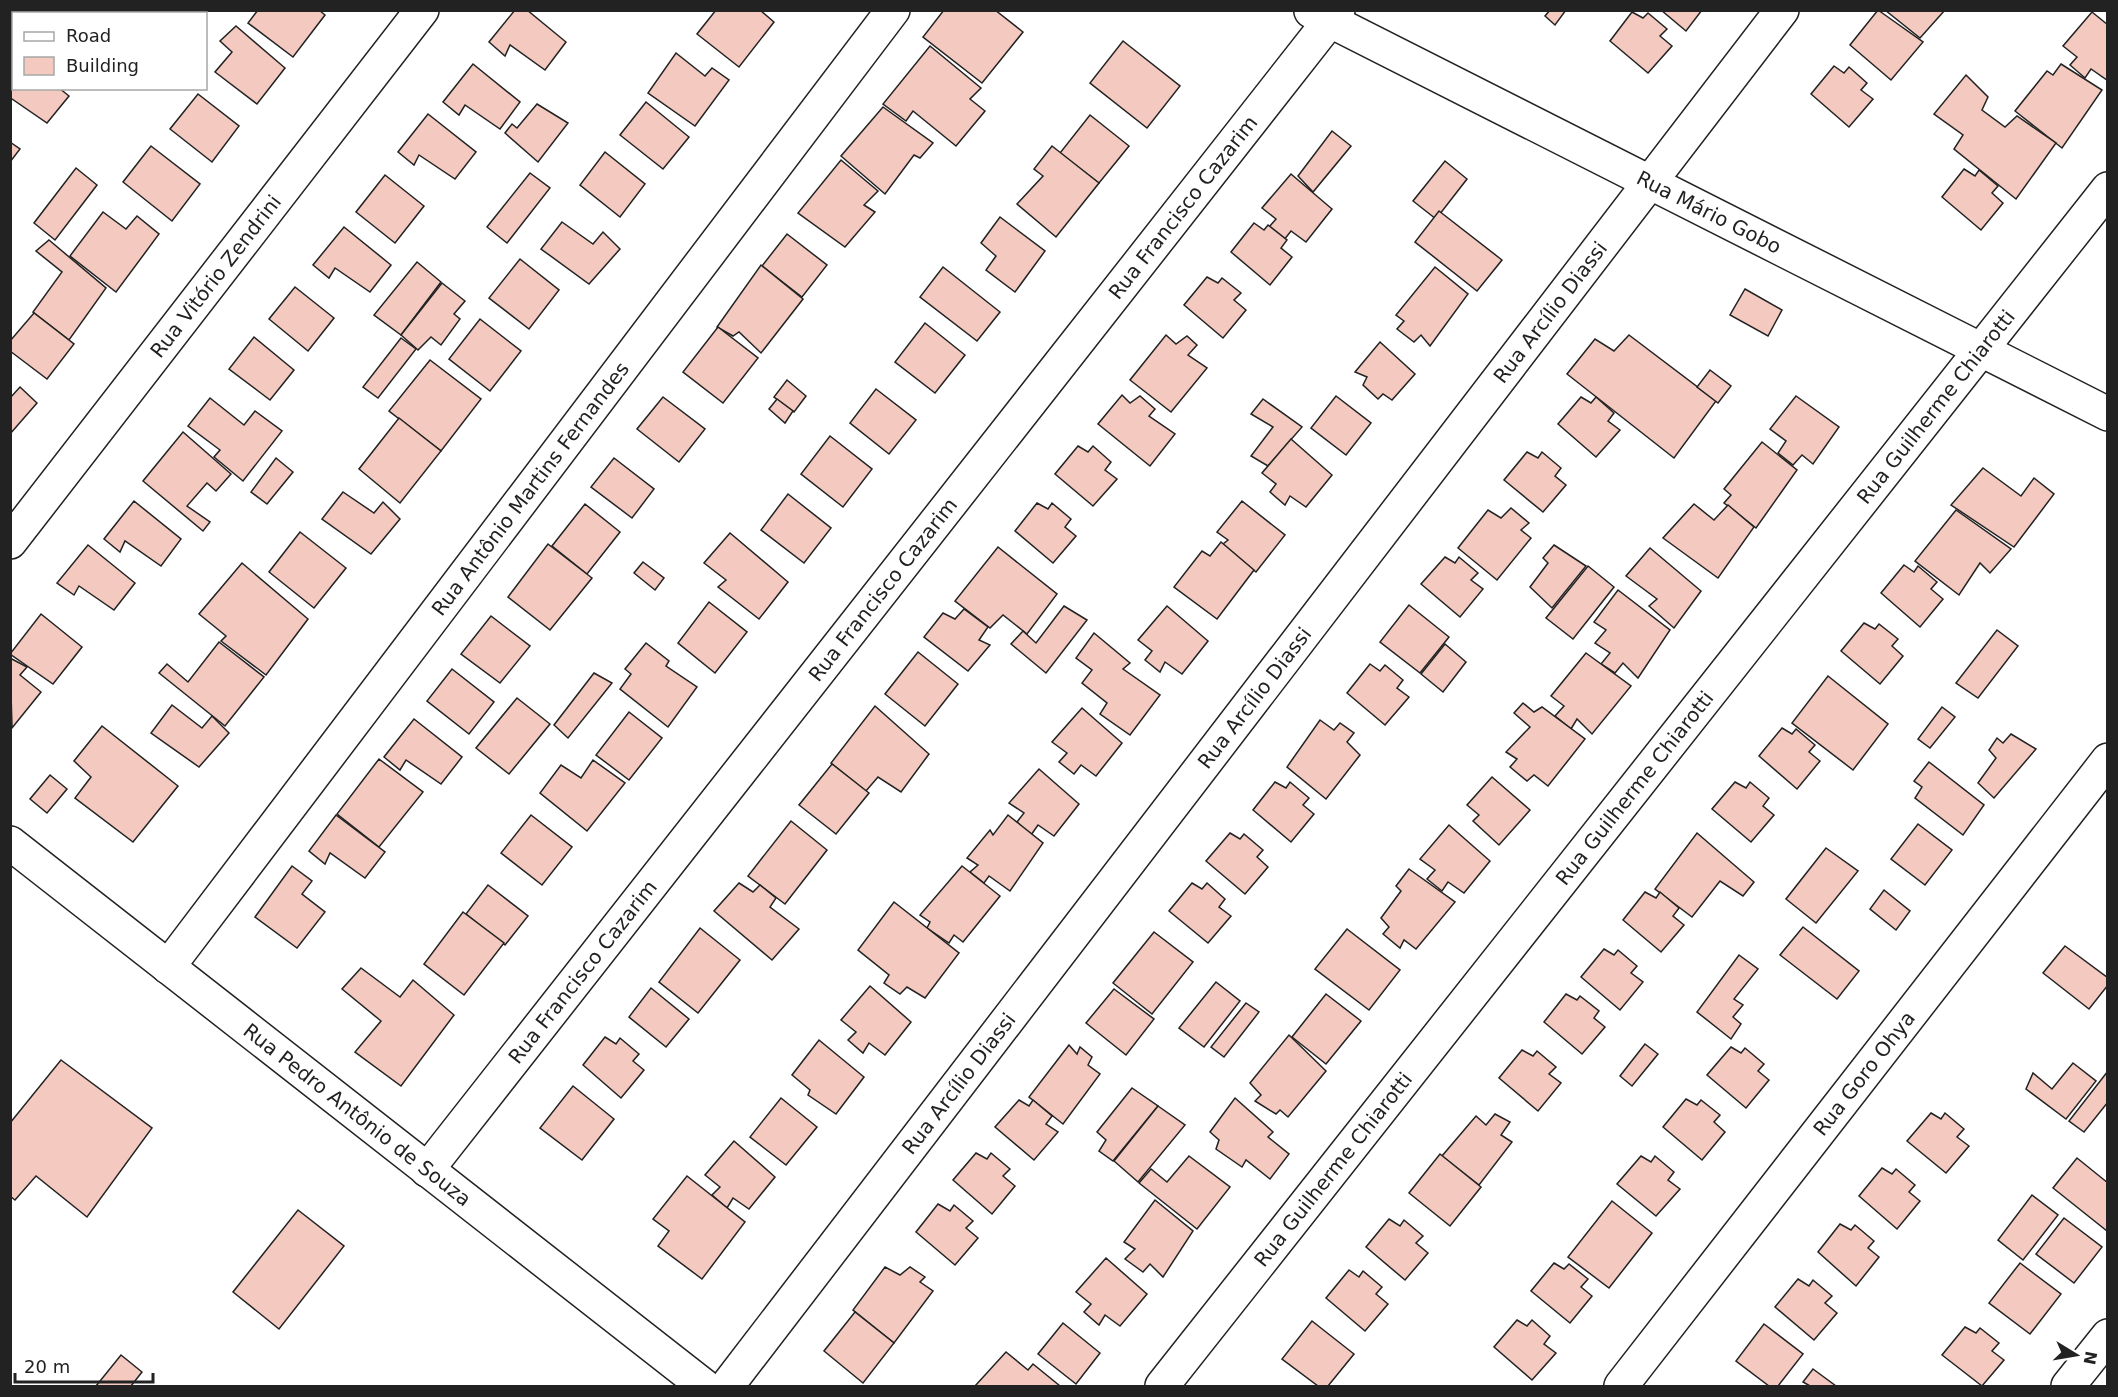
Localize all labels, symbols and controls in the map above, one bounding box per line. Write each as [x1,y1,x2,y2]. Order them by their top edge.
legend [12,12,207,90]
text: Road [66,25,111,46]
text: Building [66,55,139,76]
street label: Rua Francisco Cazarim [1104,111,1262,304]
street label: Rua Mário Gobo [1633,166,1785,259]
street label: Rua Vitório Zendrini [145,190,286,362]
street label: Rua Arcílio Diassi [1488,237,1612,388]
street label: Rua Guilherme Chiarotti [1852,305,2020,509]
street label: Rua Antônio Martins Fernandes [427,357,634,620]
street label: Rua Francisco Cazarim [803,493,962,686]
street label: Rua Arcílio Diassi [1193,623,1316,773]
street label: Rua Guilherme Chiarotti [1551,686,1718,890]
street label: Rua Francisco Cazarim [503,875,662,1068]
street label: Rua Goro Ohya [1808,1006,1920,1140]
street label: Rua Arcílio Diassi [897,1008,1021,1159]
street label: Rua Pedro Antônio de Souza [239,1018,476,1211]
street label: Rua Guilherme Chiarotti [1249,1068,1417,1271]
north arrow [2046,1325,2106,1385]
scale bar [15,1346,153,1384]
text: N [2080,1349,2101,1366]
text: 20 m [24,1356,70,1377]

